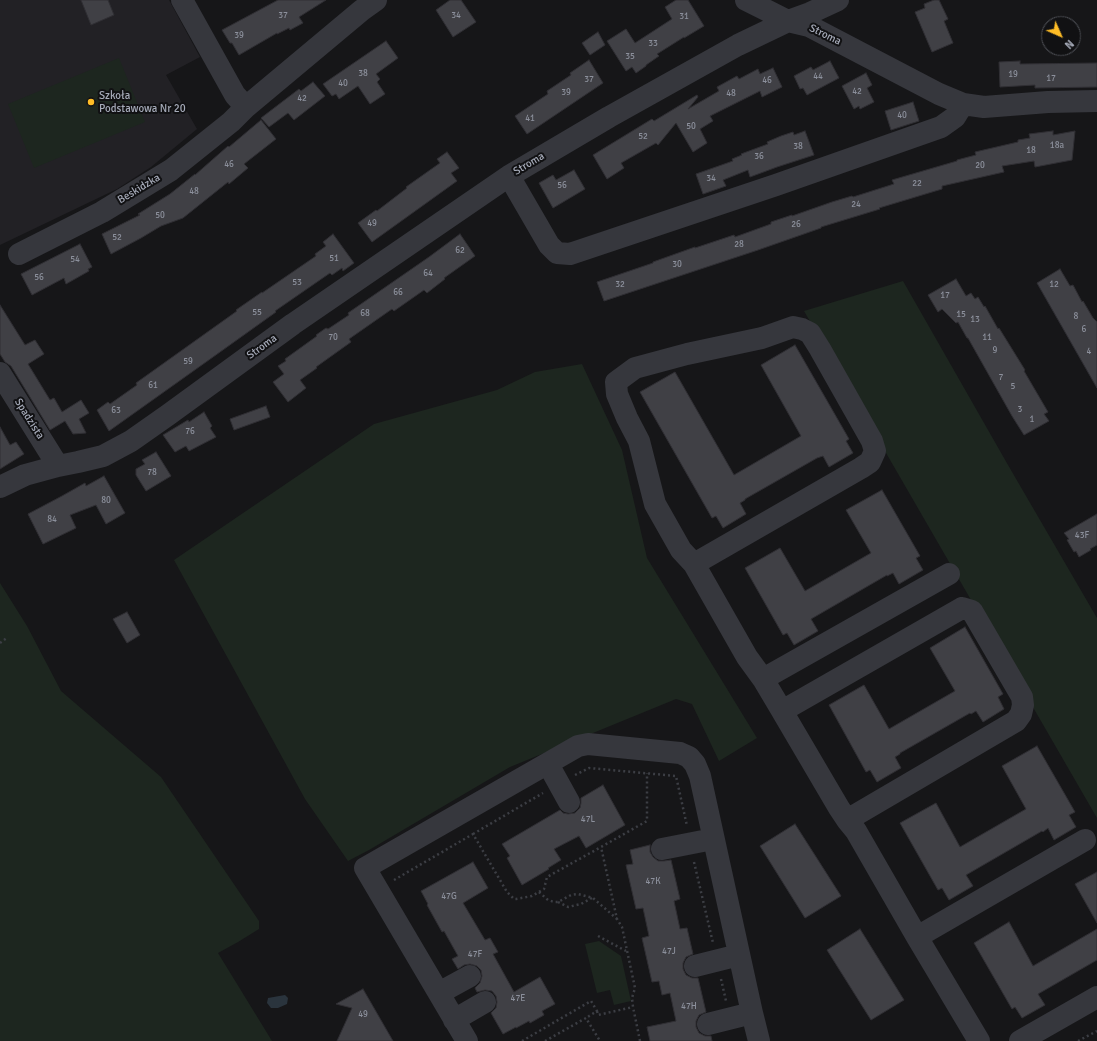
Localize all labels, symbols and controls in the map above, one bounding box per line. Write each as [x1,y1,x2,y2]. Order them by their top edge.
house number: 37 [278,11,288,21]
house number: 34 [451,11,461,21]
house number: 31 [679,12,689,22]
north arrow [1041,16,1081,56]
street label: Stroma [807,22,843,48]
house number: 39 [234,31,244,41]
text: N [1062,37,1076,51]
house number: 33 [648,39,658,49]
house number: 35 [625,52,635,62]
house number: 38 [358,69,368,79]
house number: 19 [1008,70,1018,80]
house number: 44 [813,72,823,82]
house number: 17 [1046,74,1056,84]
house number: 37 [584,75,594,85]
house number: 46 [762,76,772,86]
house number: 40 [338,79,348,89]
house number: 42 [852,87,862,97]
house number: 39 [561,88,571,98]
place label: Szkoła Podstawowa Nr 20 [99,89,186,115]
house number: 48 [726,89,736,99]
house number: 42 [297,94,307,104]
marker: Szkoła Podstawowa Nr 20 [86,97,96,107]
house number: 40 [897,111,907,121]
house number: 41 [525,114,535,124]
house number: 50 [686,122,696,132]
house number: 52 [638,132,648,142]
house number: 18a [1050,141,1064,151]
house number: 38 [793,142,803,152]
house number: 18 [1026,146,1036,156]
street label: Stroma [511,150,547,178]
house number: 36 [754,152,764,162]
house number: 46 [224,160,234,170]
house number: 20 [975,161,985,171]
street label: Beskidzka [115,171,163,207]
house number: 34 [706,174,716,184]
house number: 22 [912,179,922,189]
house number: 56 [557,181,567,191]
house number: 48 [189,187,199,197]
house number: 24 [851,200,861,210]
house number: 50 [155,211,165,221]
house number: 49 [367,219,377,229]
house number: 26 [791,220,801,230]
house number: 52 [112,233,122,243]
house number: 28 [734,240,744,250]
house number: 62 [455,246,465,256]
house number: 51 [329,254,339,264]
house number: 54 [70,255,80,265]
house number: 30 [672,260,682,270]
house number: 64 [423,269,433,279]
house number: 56 [34,273,44,283]
house number: 53 [292,278,302,288]
house number: 32 [615,280,625,290]
house number: 12 [1049,280,1059,290]
house number: 66 [393,288,403,298]
house number: 17 [940,291,950,301]
house number: 55 [252,308,262,318]
house number: 68 [360,309,370,319]
house number: 15 [956,310,966,320]
house number: 8 [1074,312,1078,322]
house number: 13 [970,315,980,325]
house number: 6 [1082,325,1086,335]
street label: Stroma [244,332,280,362]
house number: 70 [328,333,338,343]
house number: 11 [982,333,992,343]
house number: 9 [993,346,997,356]
house number: 4 [1087,347,1091,357]
house number: 59 [183,357,193,367]
house number: 7 [999,373,1003,383]
house number: 61 [148,381,158,391]
house number: 5 [1011,382,1015,392]
street label: Spadzista [11,396,47,442]
house number: 3 [1018,405,1022,415]
house number: 63 [111,406,121,416]
house number: 1 [1030,415,1034,425]
house number: 76 [185,427,195,437]
house number: 78 [147,468,157,478]
house number: 80 [101,496,111,506]
house number: 84 [47,515,57,525]
house number: 43F [1075,531,1089,541]
house number: 47L [581,815,595,825]
house number: 47K [645,877,661,887]
house number: 47G [441,892,457,902]
house number: 47J [662,947,676,957]
house number: 47F [468,950,482,960]
house number: 47E [511,994,525,1004]
house number: 47H [681,1002,697,1012]
house number: 49 [358,1010,368,1020]

